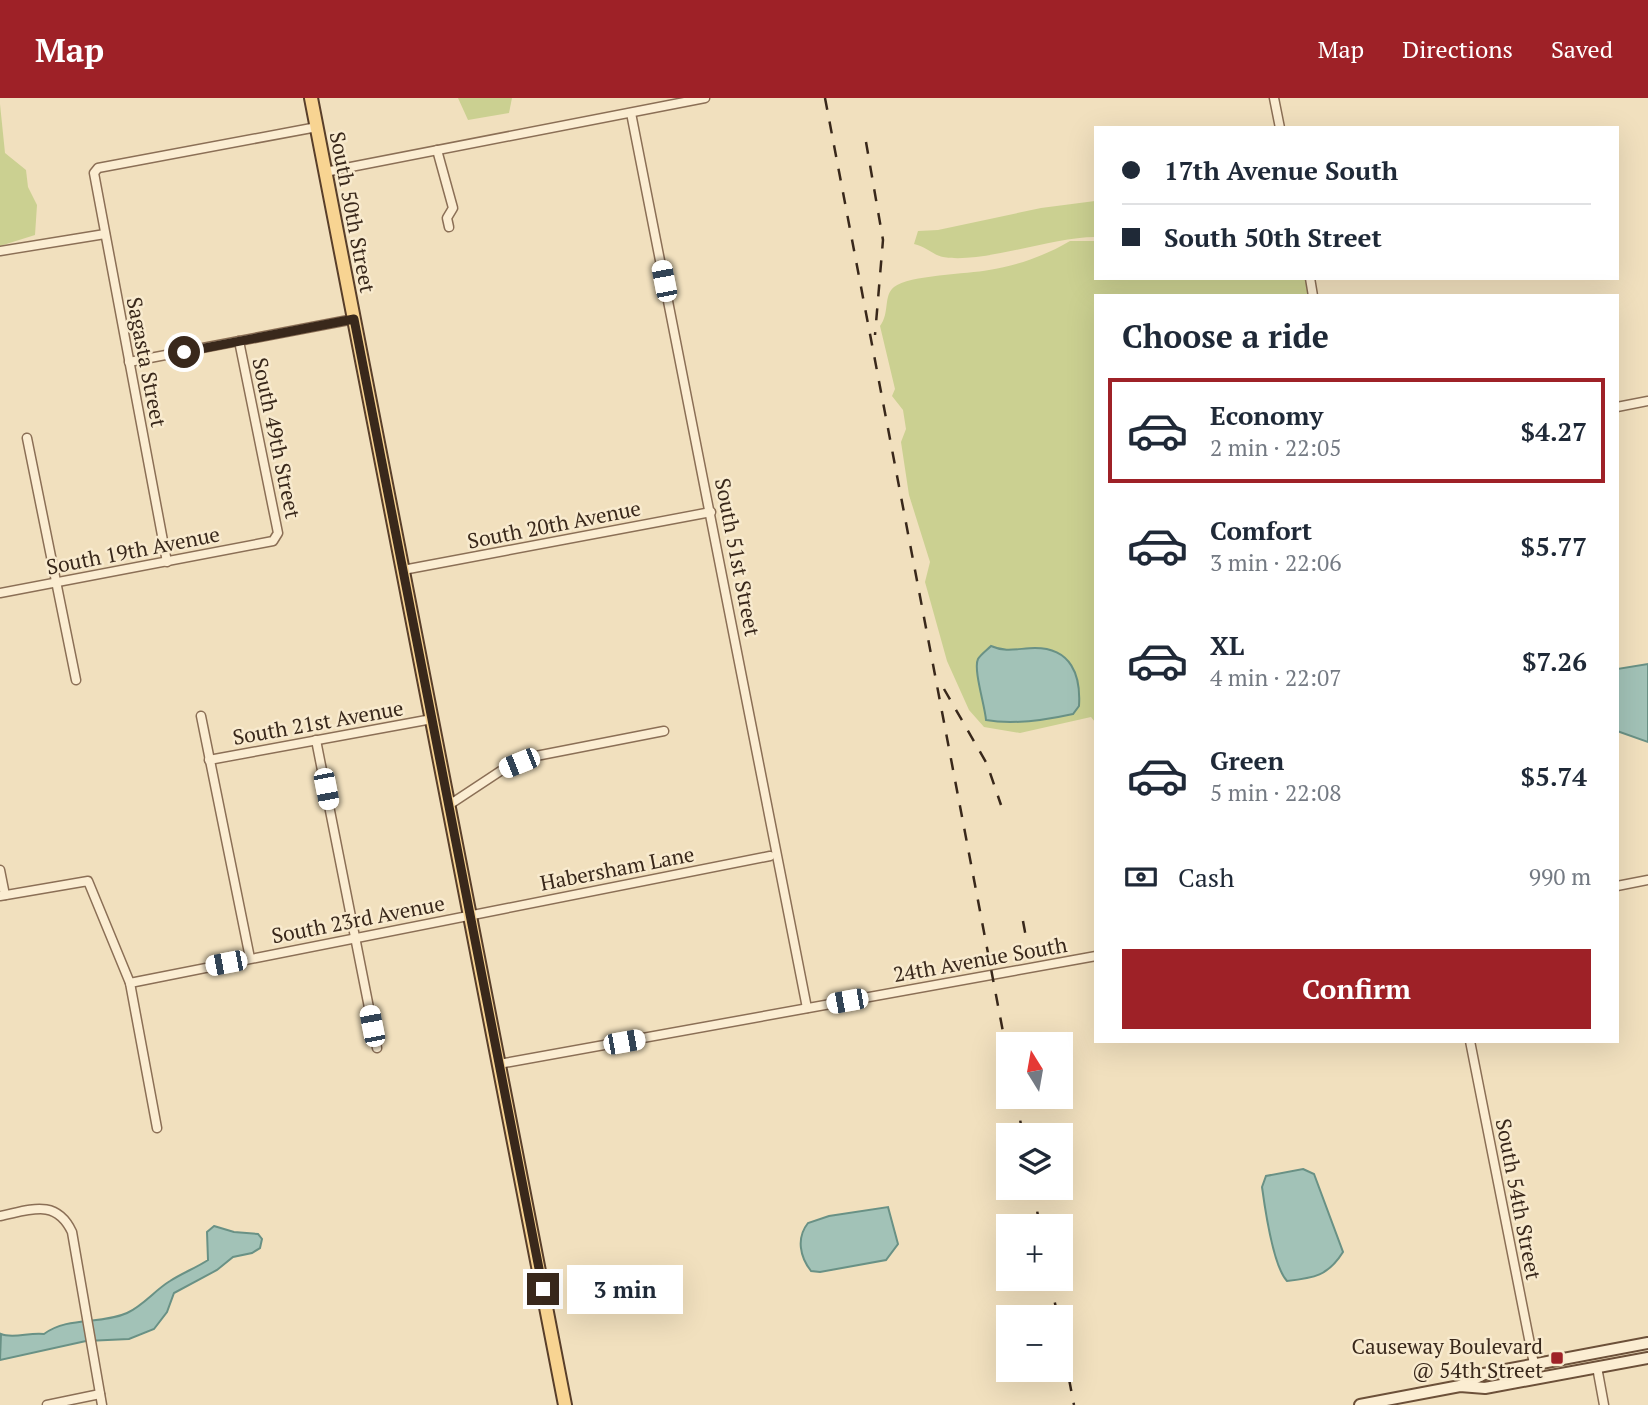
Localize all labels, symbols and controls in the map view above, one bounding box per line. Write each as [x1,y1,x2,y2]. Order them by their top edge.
text: Map [35,28,104,71]
text: Map [1318,33,1364,65]
text: Directions [1402,33,1513,65]
text: Saved [1551,33,1613,65]
street label: South 50th Street [324,129,382,295]
text: 17th Avenue South [1164,153,1398,187]
text: South 50th Street [1164,220,1382,254]
car [650,258,679,304]
street label: Sagasta Street [121,294,173,430]
text: Choose a ride [1122,315,1329,357]
route start [168,336,200,368]
street label: South 49th Street [246,355,308,521]
text: Economy [1210,398,1323,432]
icon: car [1126,399,1189,462]
text: $4.27 [1521,414,1587,448]
text: 2 min · 22:05 [1210,432,1342,463]
street label: South 51st Street [709,476,767,639]
street label: South 20th Avenue [465,493,643,555]
text: Comfort [1210,513,1312,547]
icon: car [1126,514,1189,577]
street label: South 19th Avenue [44,519,222,581]
text: $5.77 [1521,529,1587,563]
text: 3 min · 22:06 [1210,547,1342,578]
text: XL [1210,628,1244,662]
icon: car [1126,629,1189,692]
text: $7.26 [1522,644,1587,678]
text: 4 min · 22:07 [1210,662,1342,693]
street label: South 21st Avenue [230,693,406,751]
text: Green [1210,743,1284,777]
icon: car [1126,744,1189,807]
car [496,745,543,781]
text: $5.74 [1521,759,1587,793]
car [312,766,341,812]
text: 5 min · 22:08 [1210,777,1342,808]
street label: Habersham Lane [538,839,696,897]
icon: cash [1122,858,1160,896]
text: Cash [1178,860,1234,894]
text: 990 m [1529,861,1591,892]
street label: South 23rd Avenue [269,888,447,950]
street label: 24th Avenue South [891,930,1069,988]
car [204,949,249,977]
button: Confirm [1122,949,1591,1029]
car [825,987,870,1015]
car [358,1003,387,1049]
car [602,1028,647,1056]
north arrow [996,1032,1073,1110]
map controls [996,1032,1073,1382]
street label: South 54th Street [1490,1116,1548,1282]
button: layers [996,1123,1073,1200]
button: + [996,1214,1073,1291]
callout: 3 min [568,1264,683,1314]
route end [527,1273,559,1305]
text: 3 min [594,1274,656,1305]
button: − [996,1305,1073,1382]
place label: Causeway Boulevard @ 54th Street [1352,1332,1543,1384]
marker: Causeway Boulevard @ 54th Street [1549,1350,1565,1366]

